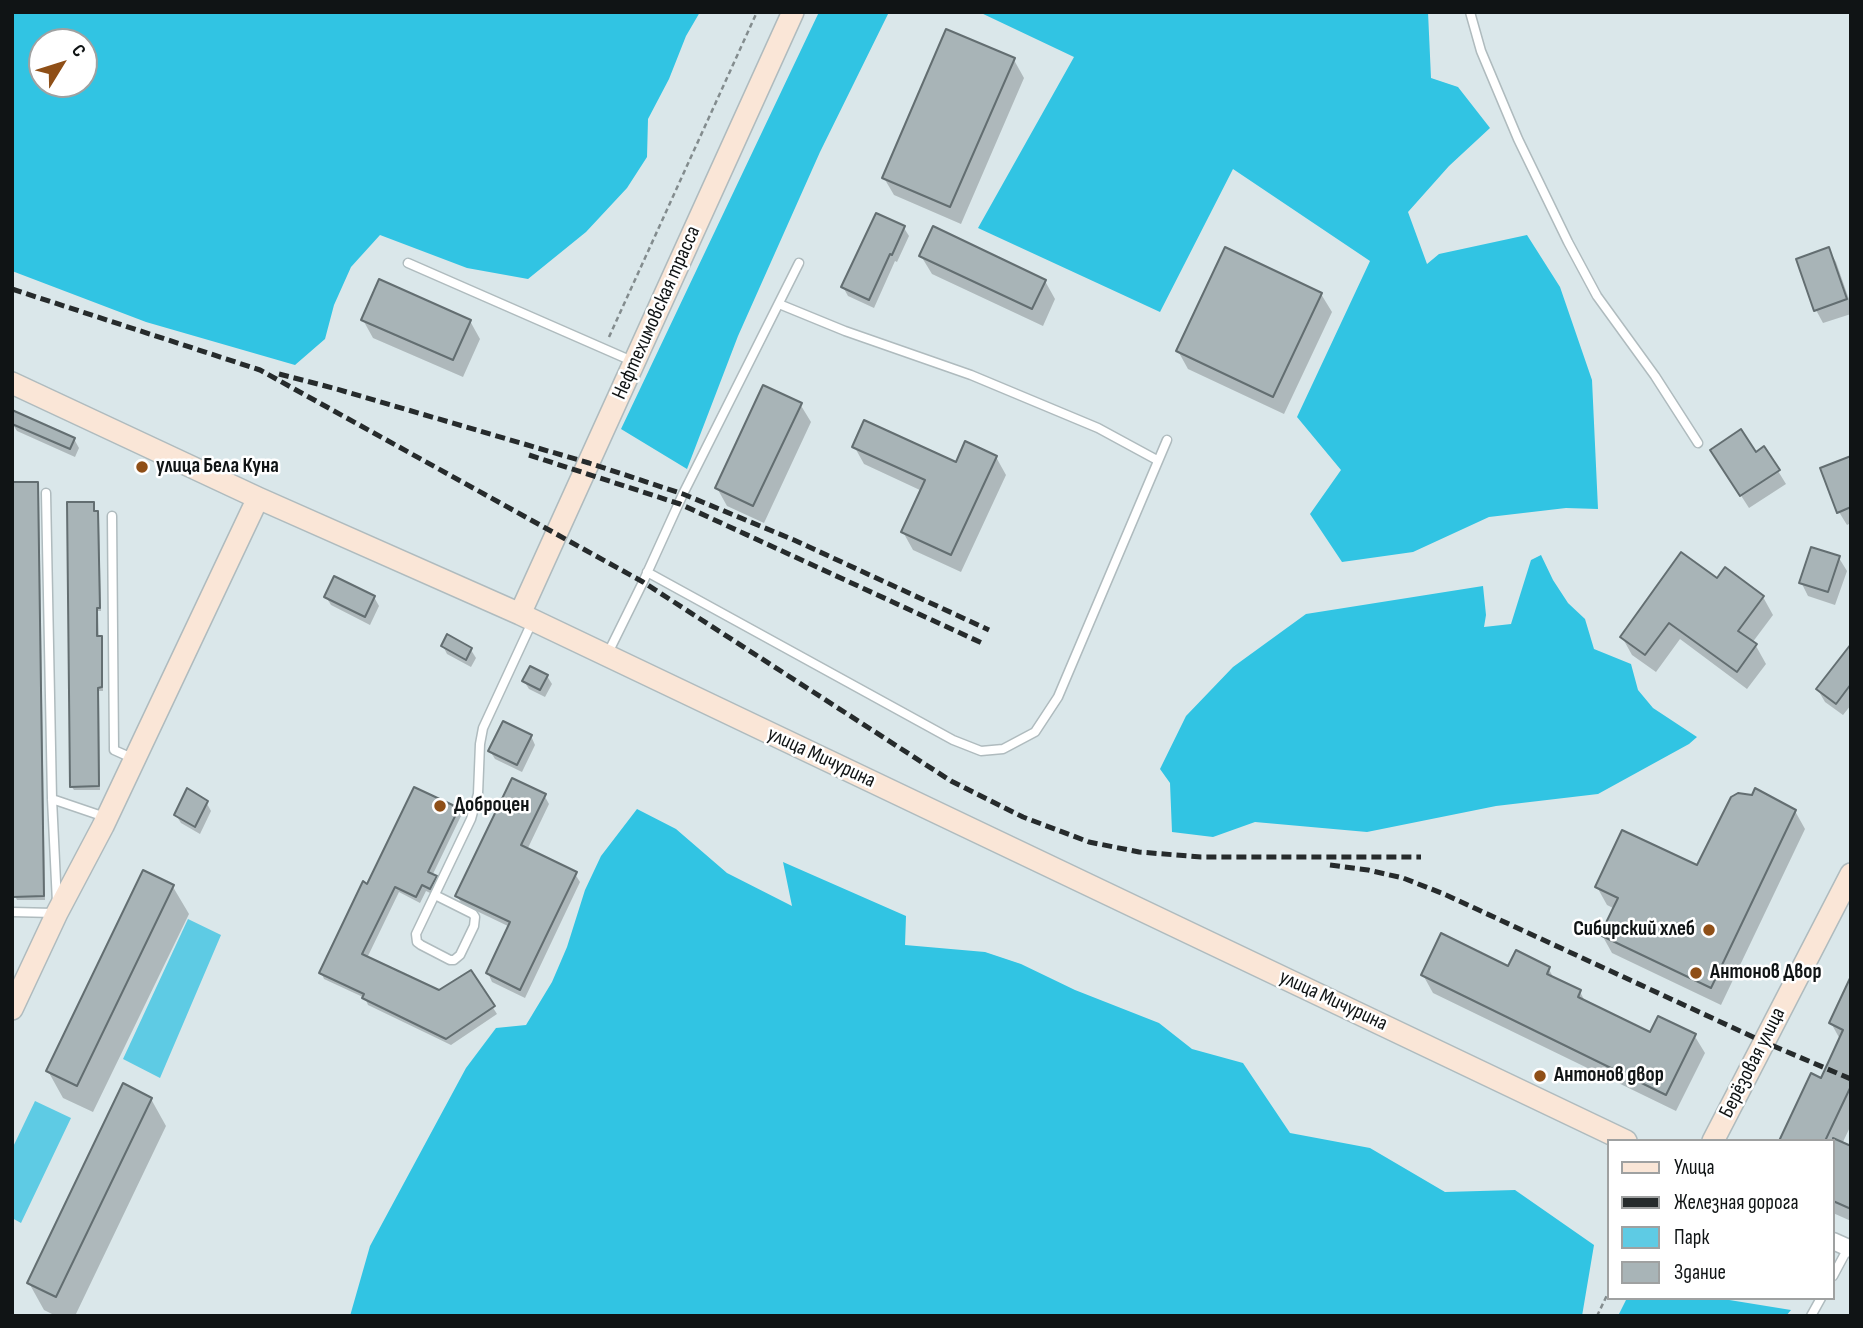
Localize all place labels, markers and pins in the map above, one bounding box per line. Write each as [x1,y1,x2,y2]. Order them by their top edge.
place label: улица Бела Куна [156,454,279,480]
marker: улица Бела Куна [134,459,150,475]
place label: Доброцен [454,793,529,819]
marker: Доброцен [432,798,448,814]
place label: Сибирский хлеб [1573,917,1695,943]
marker: Сибирский хлеб [1701,922,1717,938]
place label: Антонов Двор [1710,960,1822,986]
marker: Антонов Двор [1688,965,1704,981]
place label: Антонов двор [1554,1063,1664,1089]
marker: Антонов двор [1532,1068,1548,1084]

